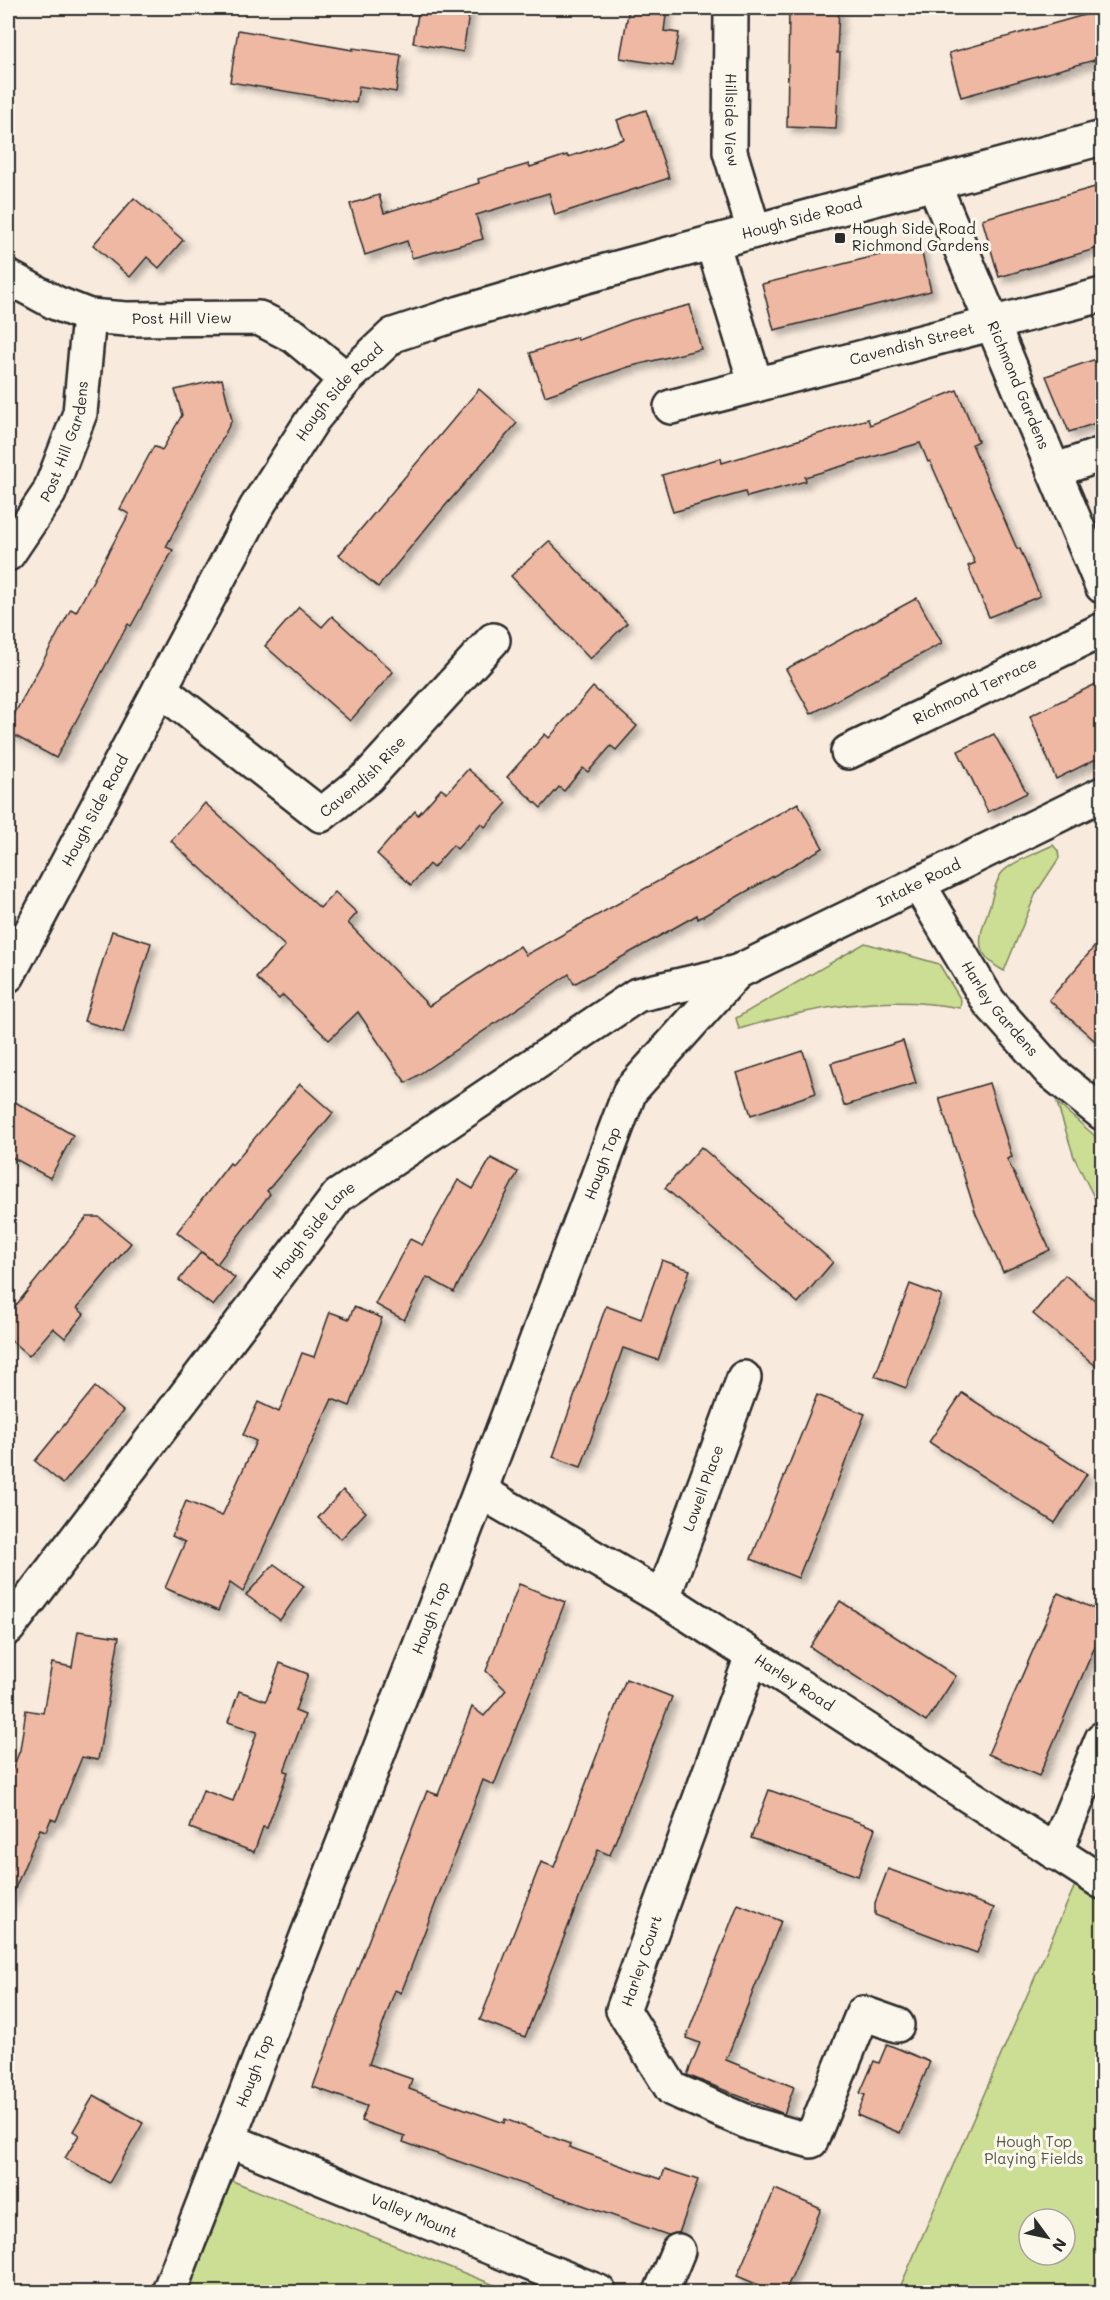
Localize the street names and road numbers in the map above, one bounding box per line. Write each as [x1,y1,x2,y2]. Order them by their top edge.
street label: Hillside View [721,73,745,169]
street label: Hough Side Road [739,192,864,243]
street label: Post Hill View [132,307,232,328]
street label: Richmond Gardens [983,317,1055,452]
street label: Cavendish Street [847,318,976,369]
street label: Hough Side Road [291,338,387,444]
street label: Post Hill Gardens [35,380,92,505]
street label: Richmond Terrace [909,652,1040,728]
street label: Cavendish Rise [315,731,409,821]
street label: Hough Side Road [56,751,132,870]
street label: Intake Road [874,854,964,911]
street label: Harley Gardens [958,957,1043,1060]
street label: Hough Top [579,1124,625,1202]
street label: Hough Side Lane [267,1176,359,1283]
street label: Lowell Place [677,1442,728,1534]
street label: Hough Top [407,1578,453,1657]
street label: Harley Road [751,1649,838,1715]
street label: Harley Court [616,1912,666,2009]
street label: Hough Top [231,2032,277,2110]
street label: Valley Mount [368,2188,461,2242]

